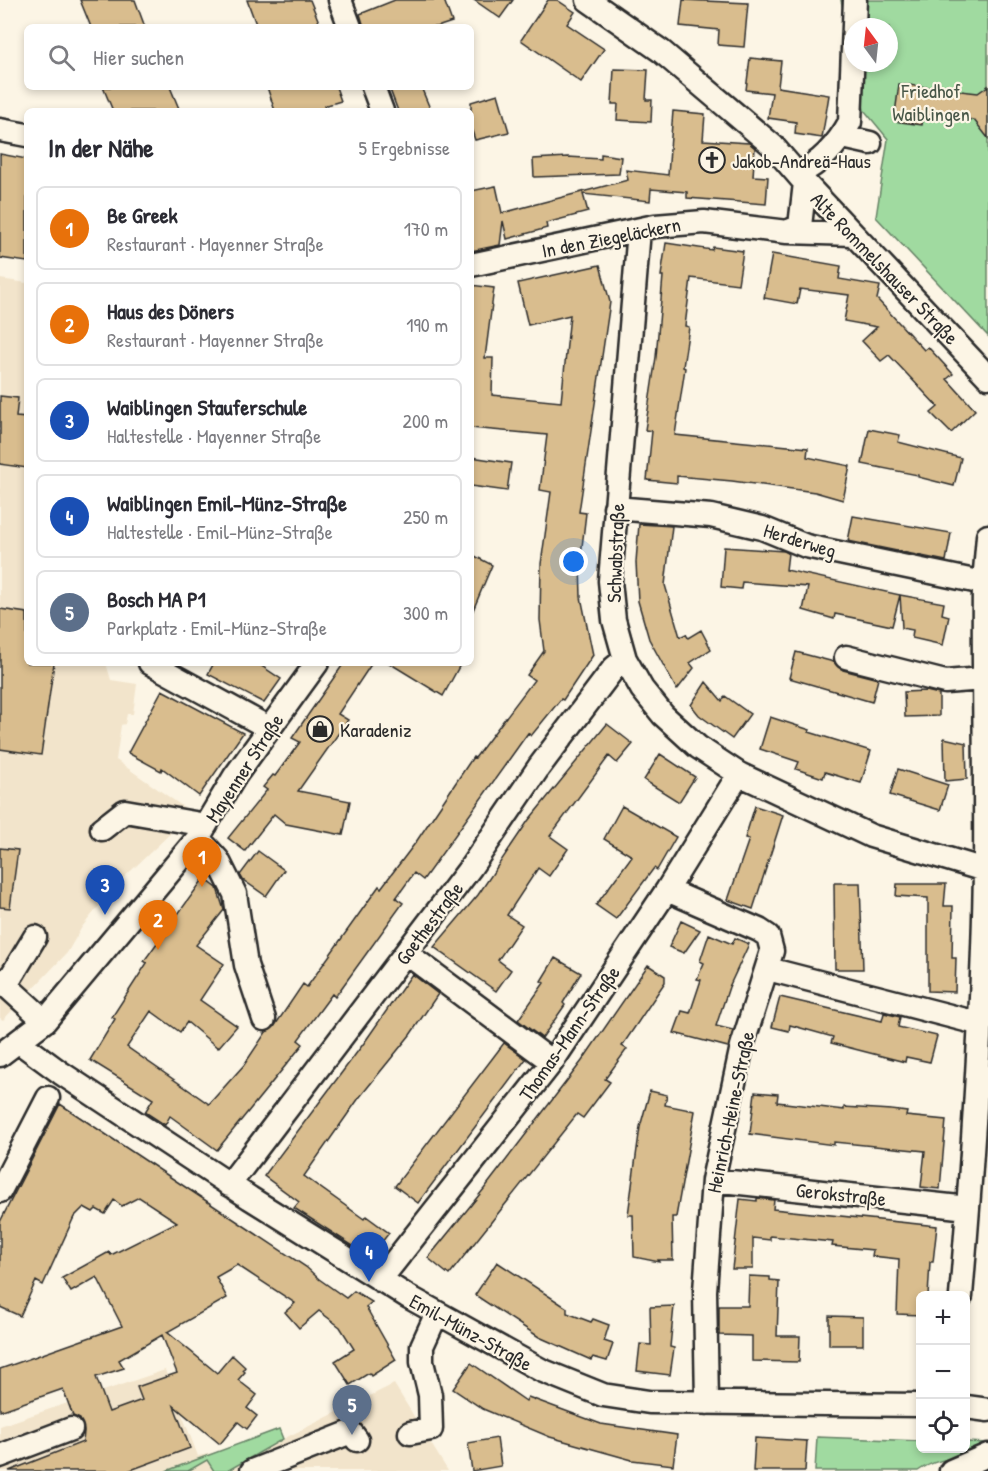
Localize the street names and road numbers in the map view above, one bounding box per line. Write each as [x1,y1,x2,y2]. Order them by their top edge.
street label: Alte Rommelshauser Straße [805,186,965,350]
street label: In den Ziegeläckern [539,210,683,264]
street label: Schwabstraße [600,503,630,603]
street label: Herderweg [760,516,840,564]
street label: Mayenner Straße [199,708,289,828]
street label: Goethestraße [389,876,469,970]
street label: Thomas-Mann-Straße [512,960,626,1106]
street label: Heinrich-Heine-Straße [700,1029,760,1195]
street label: Gerokstraße [795,1176,887,1212]
street label: Emil-Münz-Straße [405,1287,537,1377]

